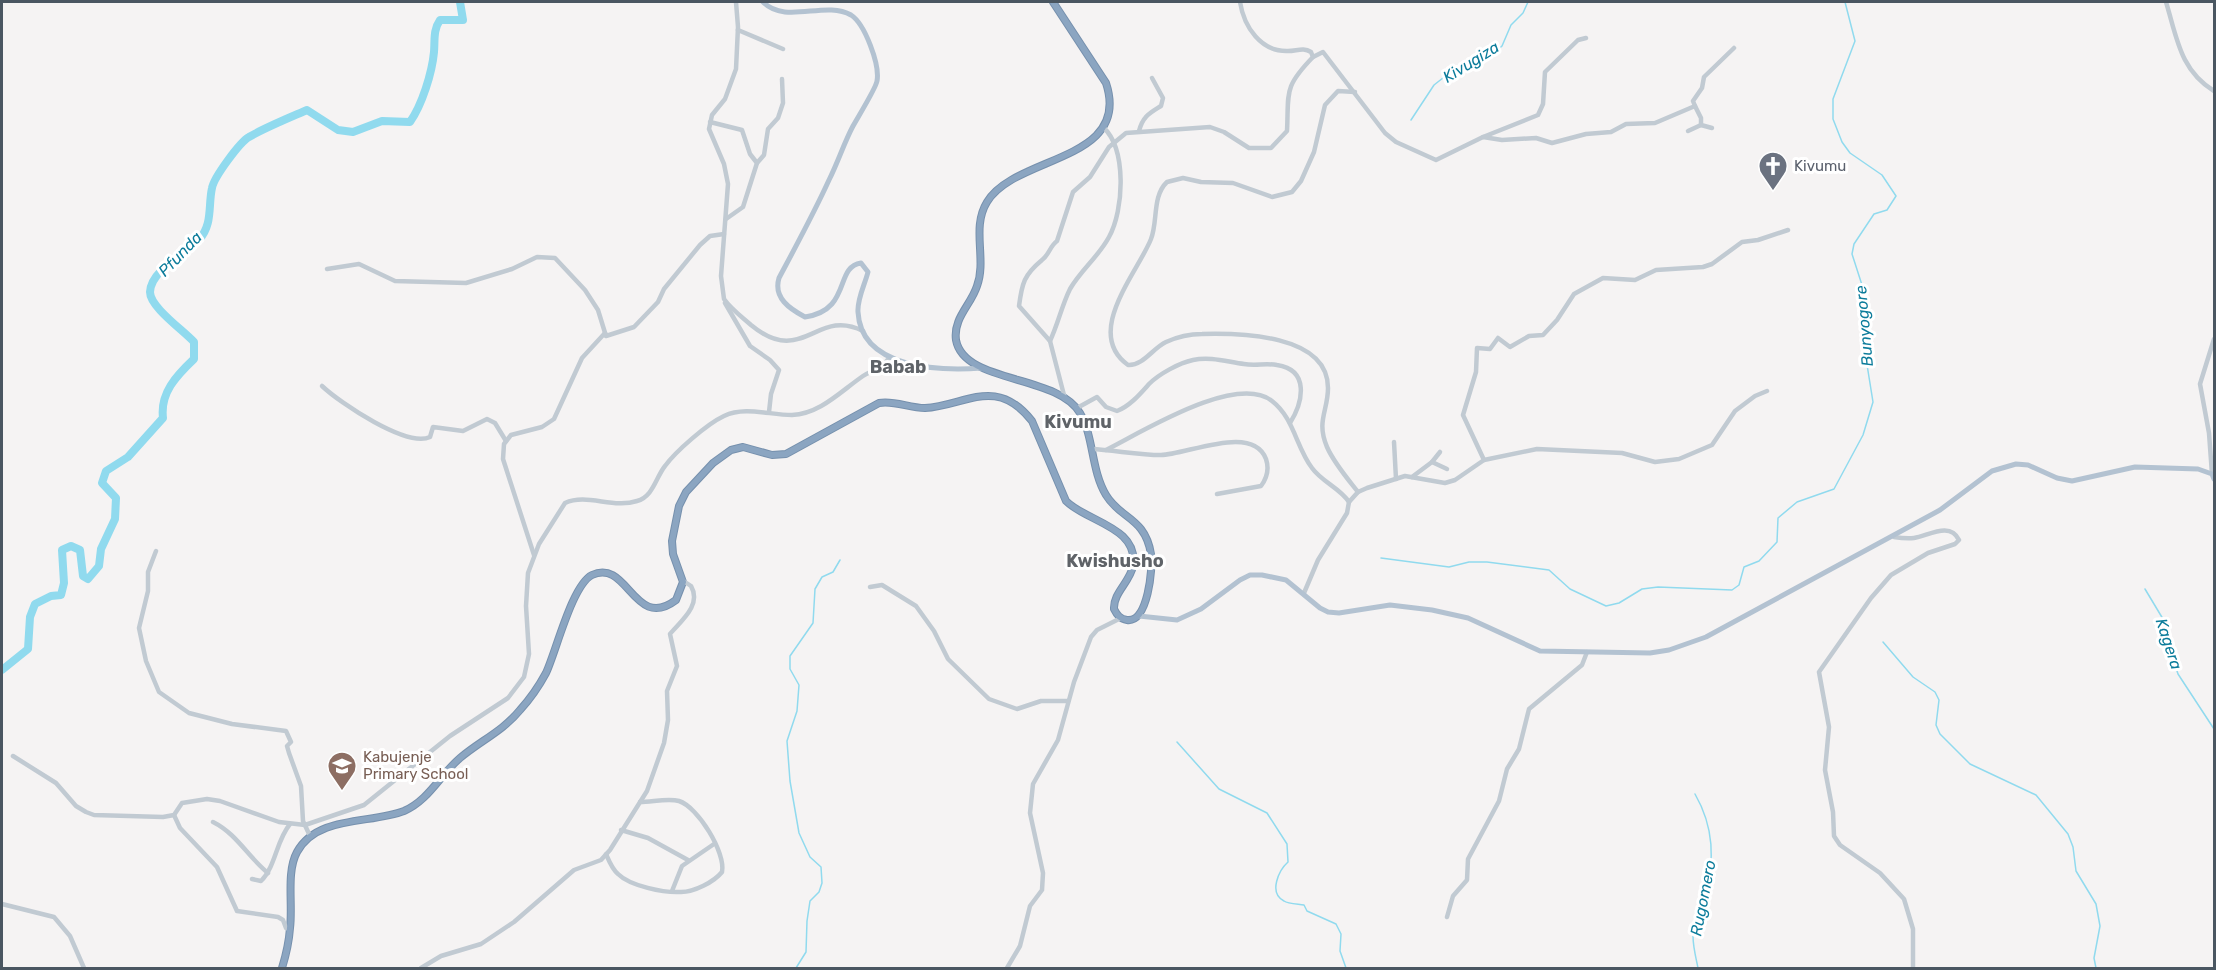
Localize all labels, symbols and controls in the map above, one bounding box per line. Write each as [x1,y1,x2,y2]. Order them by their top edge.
water label: Kivugiza [1439,37,1503,87]
church icon: Kivumu [1757,150,1789,192]
place label: Kivumu [1794,157,1846,175]
water label: Pfunda [154,228,206,280]
water label: Bunyogore [1851,285,1877,367]
district label: Babab [870,356,926,378]
district label: Kivumu [1044,411,1112,433]
district label: Kwishusho [1066,550,1164,572]
water label: Kagera [2152,616,2186,672]
place label: Kabujenje Primary School [363,748,468,783]
school or university icon: Kabujenje Primary School [326,750,358,792]
water label: Rugomero [1686,858,1720,938]

